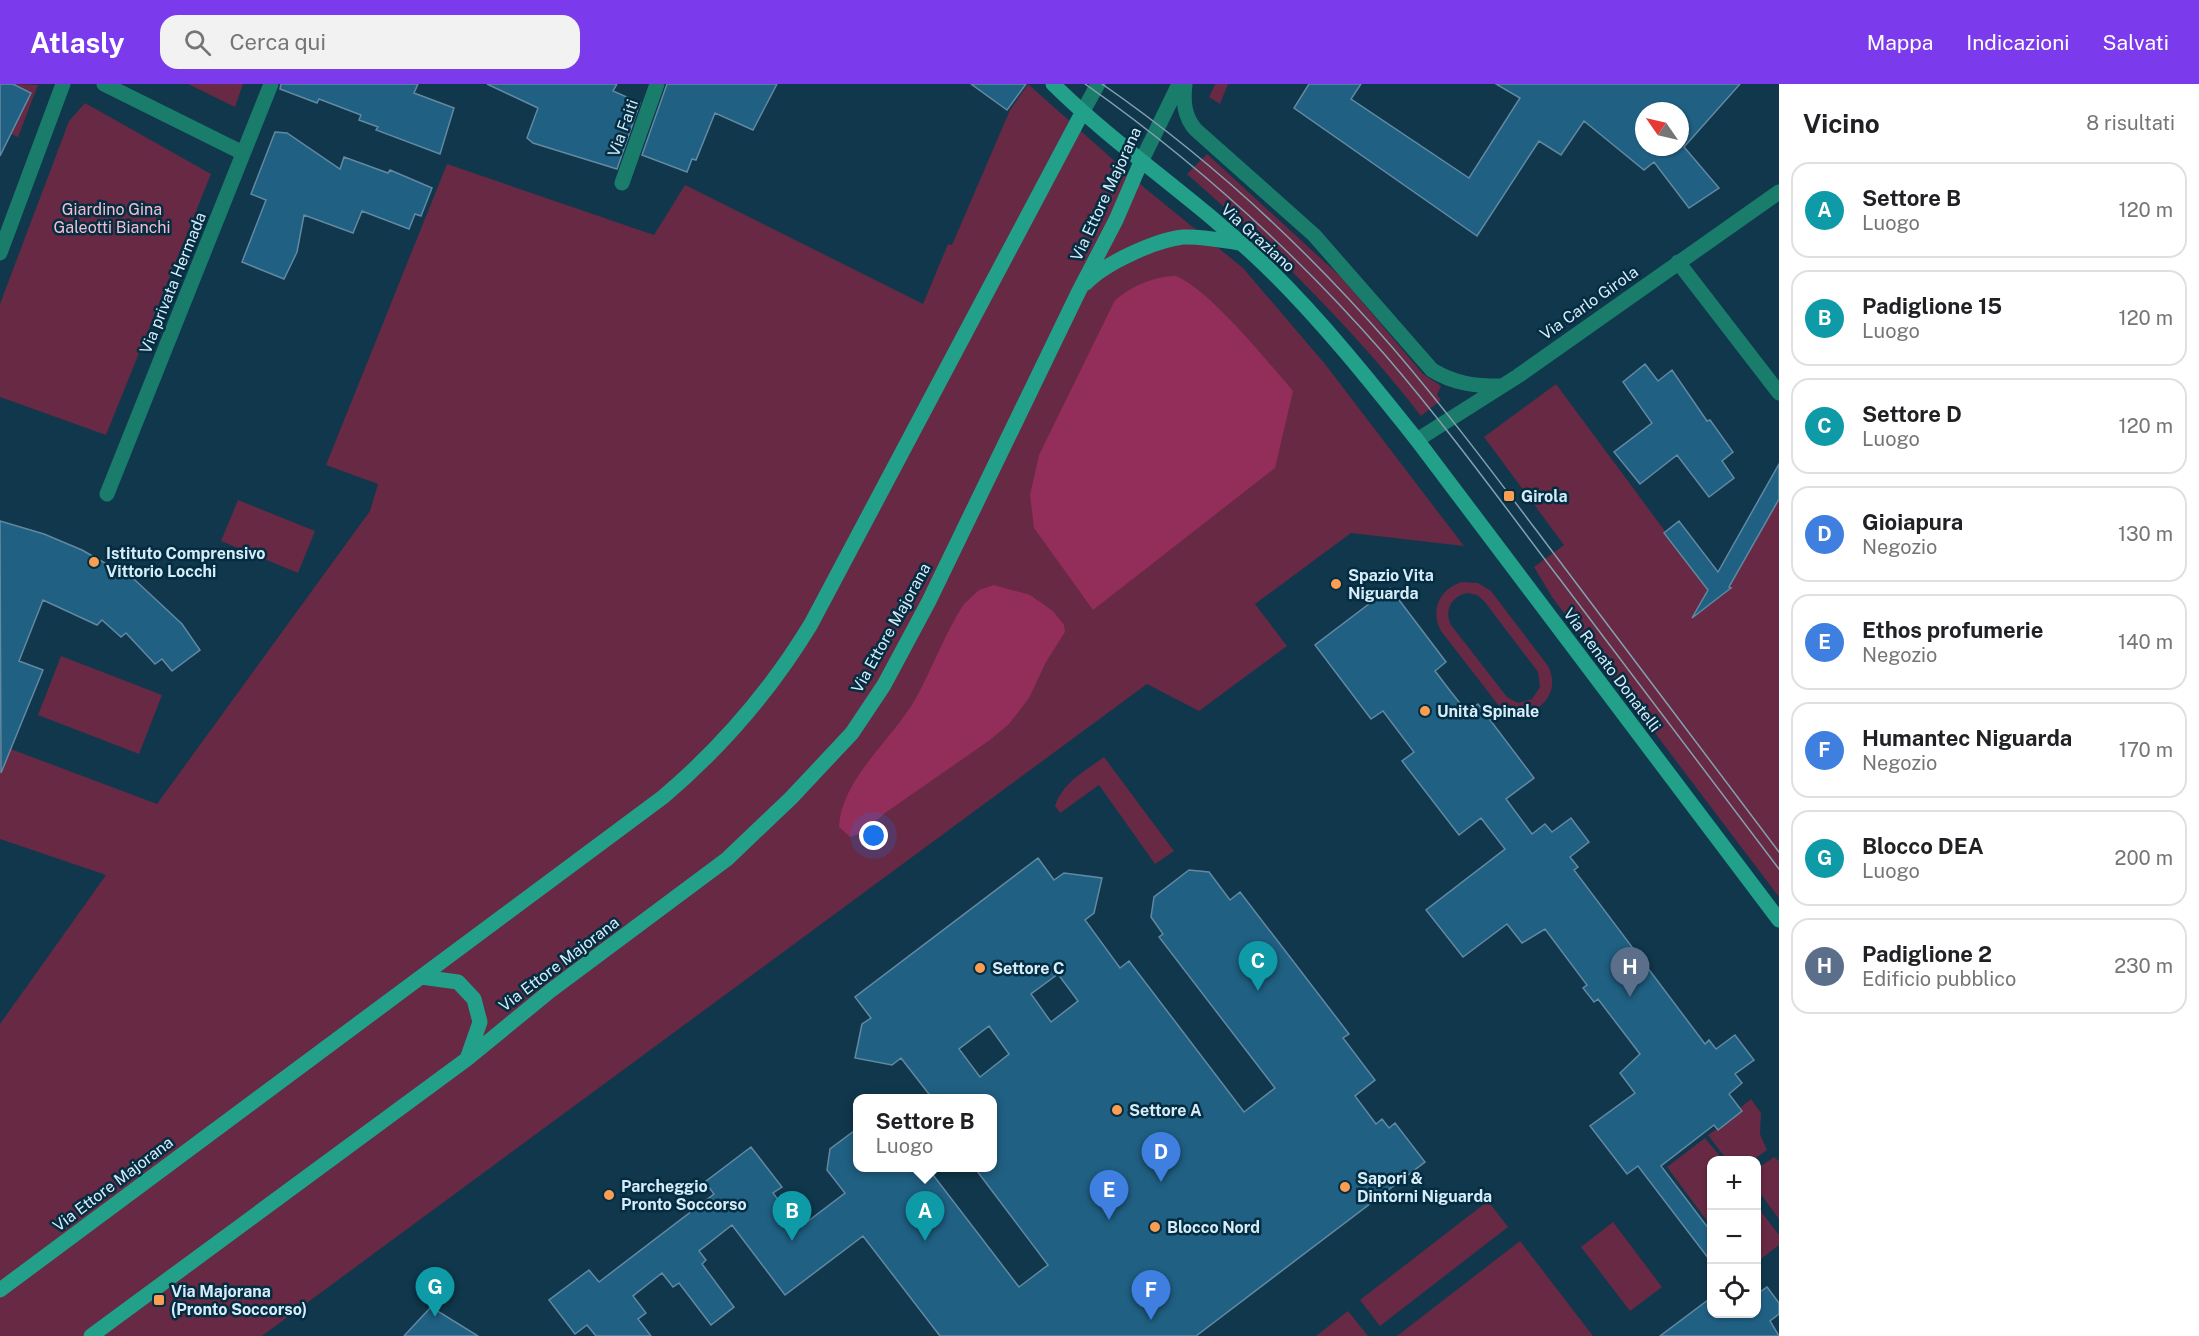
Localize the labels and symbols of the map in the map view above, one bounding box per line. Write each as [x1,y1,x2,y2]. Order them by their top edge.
street label: Via Faiti [604,97,642,159]
north arrow [1635,102,1689,156]
street label: Via Ettore Majorana [1067,124,1145,264]
park label: Giardino Gina Galeotti Bianchi [54,200,170,237]
street label: Via Graziano [1217,200,1299,276]
street label: Via privata Hermada [136,209,210,357]
street label: Via Carlo Girola [1536,262,1642,344]
place label: Girola [1521,487,1568,506]
marker: Girola [1502,489,1516,503]
place label: Istituto Comprensivo Vittorio Locchi [106,544,265,581]
marker: Istituto Comprensivo Vittorio Locchi [87,555,101,569]
street label: Via Ettore Majorana [847,560,935,696]
place label: Spazio Vita Niguarda [1348,566,1434,603]
marker: Spazio Vita Niguarda [1329,577,1343,591]
street label: Via Renato Donatelli [1559,604,1665,736]
place label: Unità Spinale [1437,702,1539,721]
marker: Unità Spinale [1418,704,1432,718]
your location [859,821,888,850]
street label: Via Ettore Majorana [495,913,623,1015]
pin: C [1238,942,1278,991]
pin: H [1610,948,1650,997]
place label: Settore C [992,959,1065,978]
marker: Settore C [973,961,987,975]
place label: Settore A [1129,1101,1202,1120]
marker: Settore A [1110,1103,1124,1117]
pin: D [1142,1132,1180,1182]
street label: Via Ettore Majorana [49,1133,177,1235]
place label: Sapori & Dintorni Niguarda [1357,1169,1492,1206]
pin: E [1090,1170,1128,1220]
place label: Parcheggio Pronto Soccorso [621,1177,747,1214]
marker: Sapori & Dintorni Niguarda [1338,1180,1352,1194]
marker: Parcheggio Pronto Soccorso [602,1188,616,1202]
pin: B [772,1192,812,1241]
pin: A [906,1192,944,1241]
place label: Blocco Nord [1167,1218,1260,1237]
marker: Blocco Nord [1148,1220,1162,1234]
pin: G [416,1268,454,1317]
pin: F [1132,1270,1170,1320]
place label: Via Majorana (Pronto Soccorso) [171,1282,307,1319]
marker: Via Majorana (Pronto Soccorso) [152,1293,166,1307]

